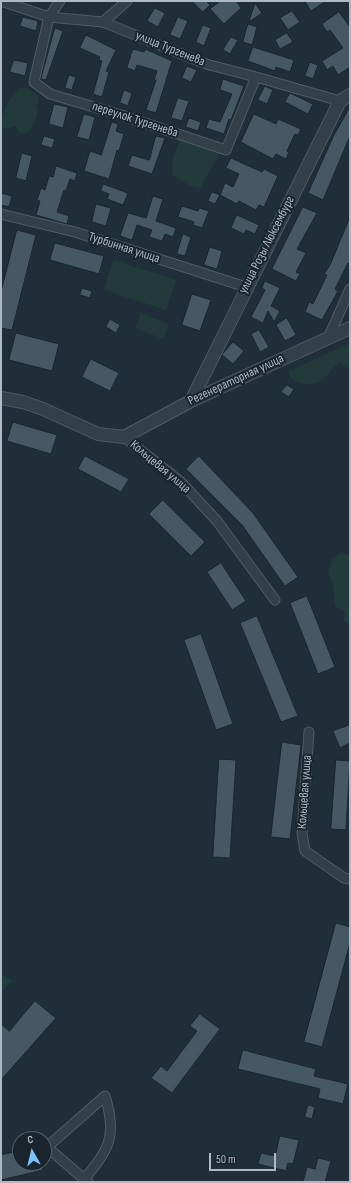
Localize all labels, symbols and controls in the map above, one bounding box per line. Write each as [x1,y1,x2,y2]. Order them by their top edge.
street label: улица Тургенева [133,28,207,70]
street label: переулок Тургенева [90,99,180,141]
street label: улица Розы Люксембург [236,194,298,296]
street label: Турбинная улица [86,229,162,267]
street label: Регенераторная улица [186,351,286,409]
street label: Кольцевая улица [127,437,193,497]
street label: Кольцевая улица [295,754,315,830]
north arrow [12,1131,52,1171]
text: С [27,1133,34,1146]
scale bar [211,1145,278,1171]
text: 50 m [216,1152,236,1167]

